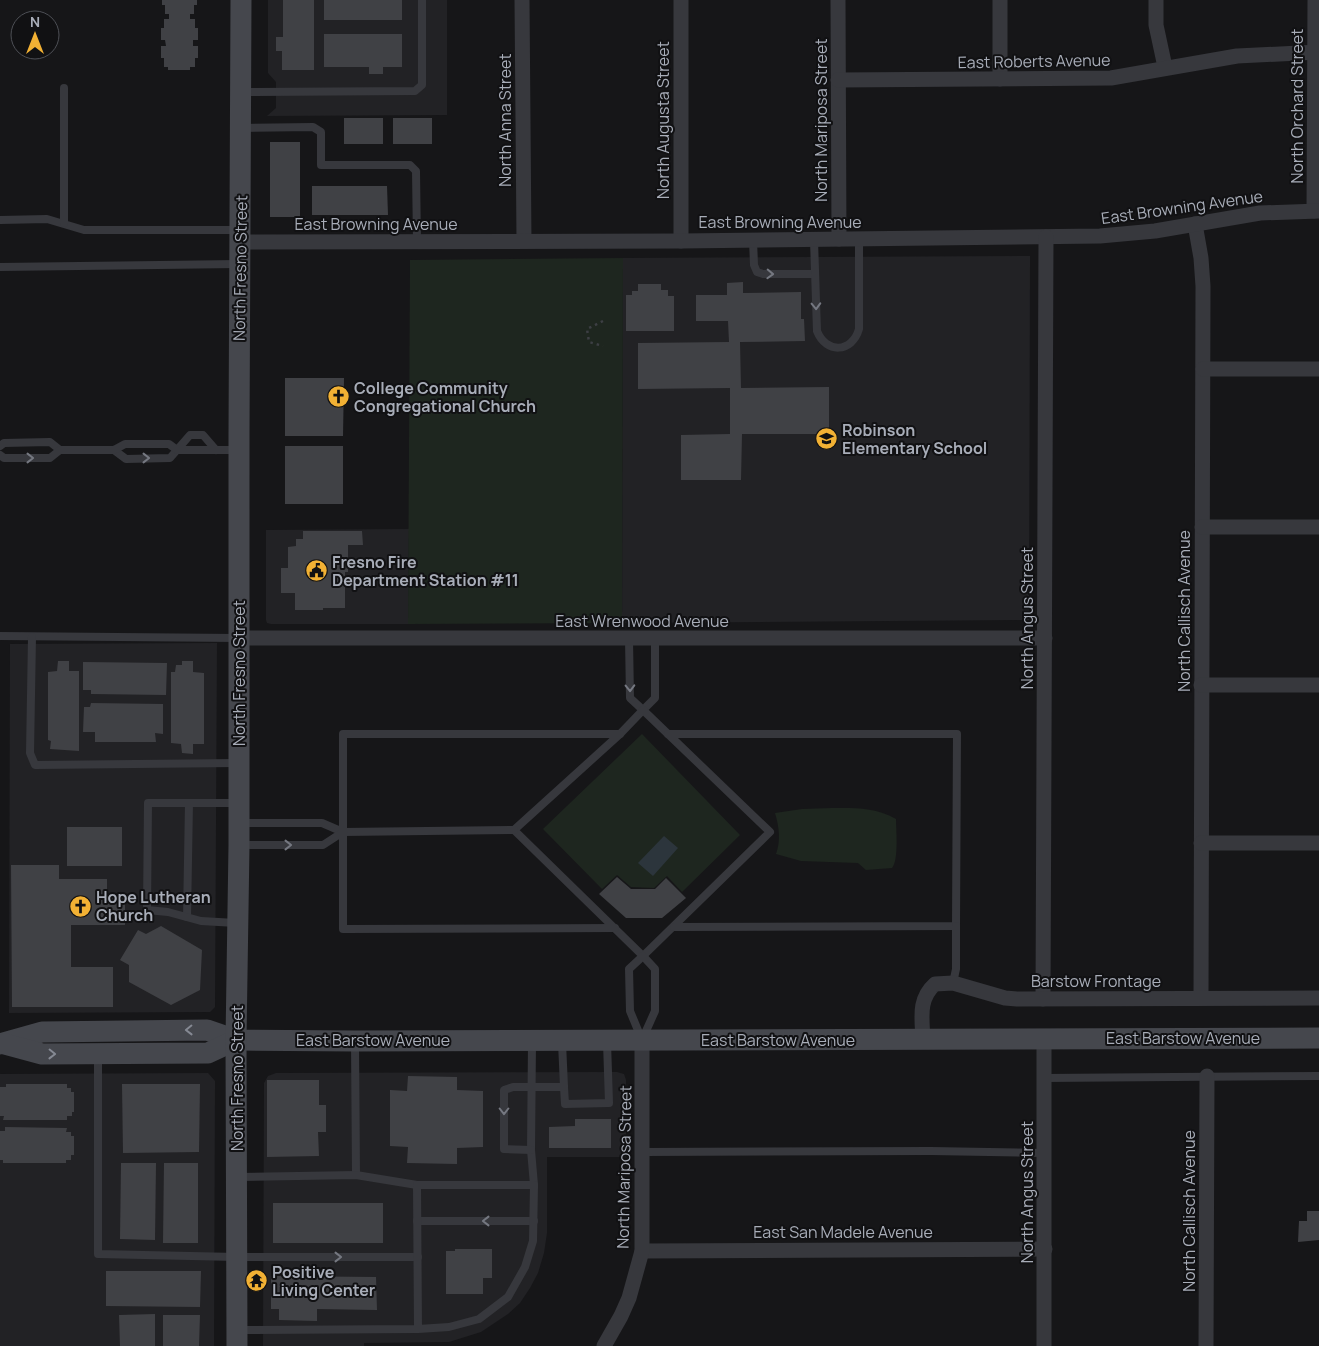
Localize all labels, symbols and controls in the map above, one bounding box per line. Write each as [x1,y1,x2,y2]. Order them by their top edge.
north arrow [10,10,60,60]
text: N [30,12,40,31]
street label: North Orchard Street [1286,28,1308,184]
street label: North Mariposa Street [810,38,832,202]
street label: North Augusta Street [652,41,674,199]
street label: East Roberts Avenue [957,49,1111,73]
street label: North Anna Street [494,53,516,187]
street label: East Browning Avenue [1100,185,1264,229]
street label: North Fresno Street [228,195,252,341]
street label: East Browning Avenue [698,211,862,233]
street label: East Browning Avenue [294,213,458,235]
one-way arrow [766,268,774,279]
one-way arrow [811,302,821,310]
place label: College Community Congregational Church [354,377,536,417]
church icon: College Community Congregational Church [326,385,350,409]
place label: Robinson Elementary School [842,419,987,459]
school or university icon: Robinson Elementary School [814,427,838,451]
one-way arrow [27,453,35,463]
one-way arrow [143,453,151,463]
street label: North Callisch Avenue [1173,530,1195,692]
street label: North Angus Street [1016,547,1038,689]
place label: Fresno Fire Department Station #11 [332,551,519,591]
public building icon: Fresno Fire Department Station #11 [304,559,328,583]
street label: North Fresno Street [228,600,250,746]
street label: East Wrenwood Avenue [555,610,729,632]
one-way arrow [625,684,635,692]
one-way arrow [284,840,292,850]
place label: Hope Lutheran Church [96,886,211,926]
church icon: Hope Lutheran Church [68,894,92,918]
street label: Barstow Frontage [1031,970,1161,992]
street label: North Fresno Street [226,1005,248,1151]
one-way arrow [185,1025,192,1035]
street label: East Barstow Avenue [1106,1027,1260,1049]
street label: East Barstow Avenue [296,1029,450,1051]
street label: East Barstow Avenue [701,1029,855,1051]
one-way arrow [49,1049,57,1059]
street label: North Mariposa Street [612,1085,636,1249]
one-way arrow [499,1107,509,1115]
street label: North Angus Street [1016,1121,1038,1263]
street label: North Callisch Avenue [1178,1130,1200,1292]
one-way arrow [481,1216,489,1226]
street label: East San Madele Avenue [753,1221,933,1243]
one-way arrow [334,1252,342,1262]
place label: Positive Living Center [272,1261,375,1301]
temple icon: Positive Living Center [244,1269,268,1293]

